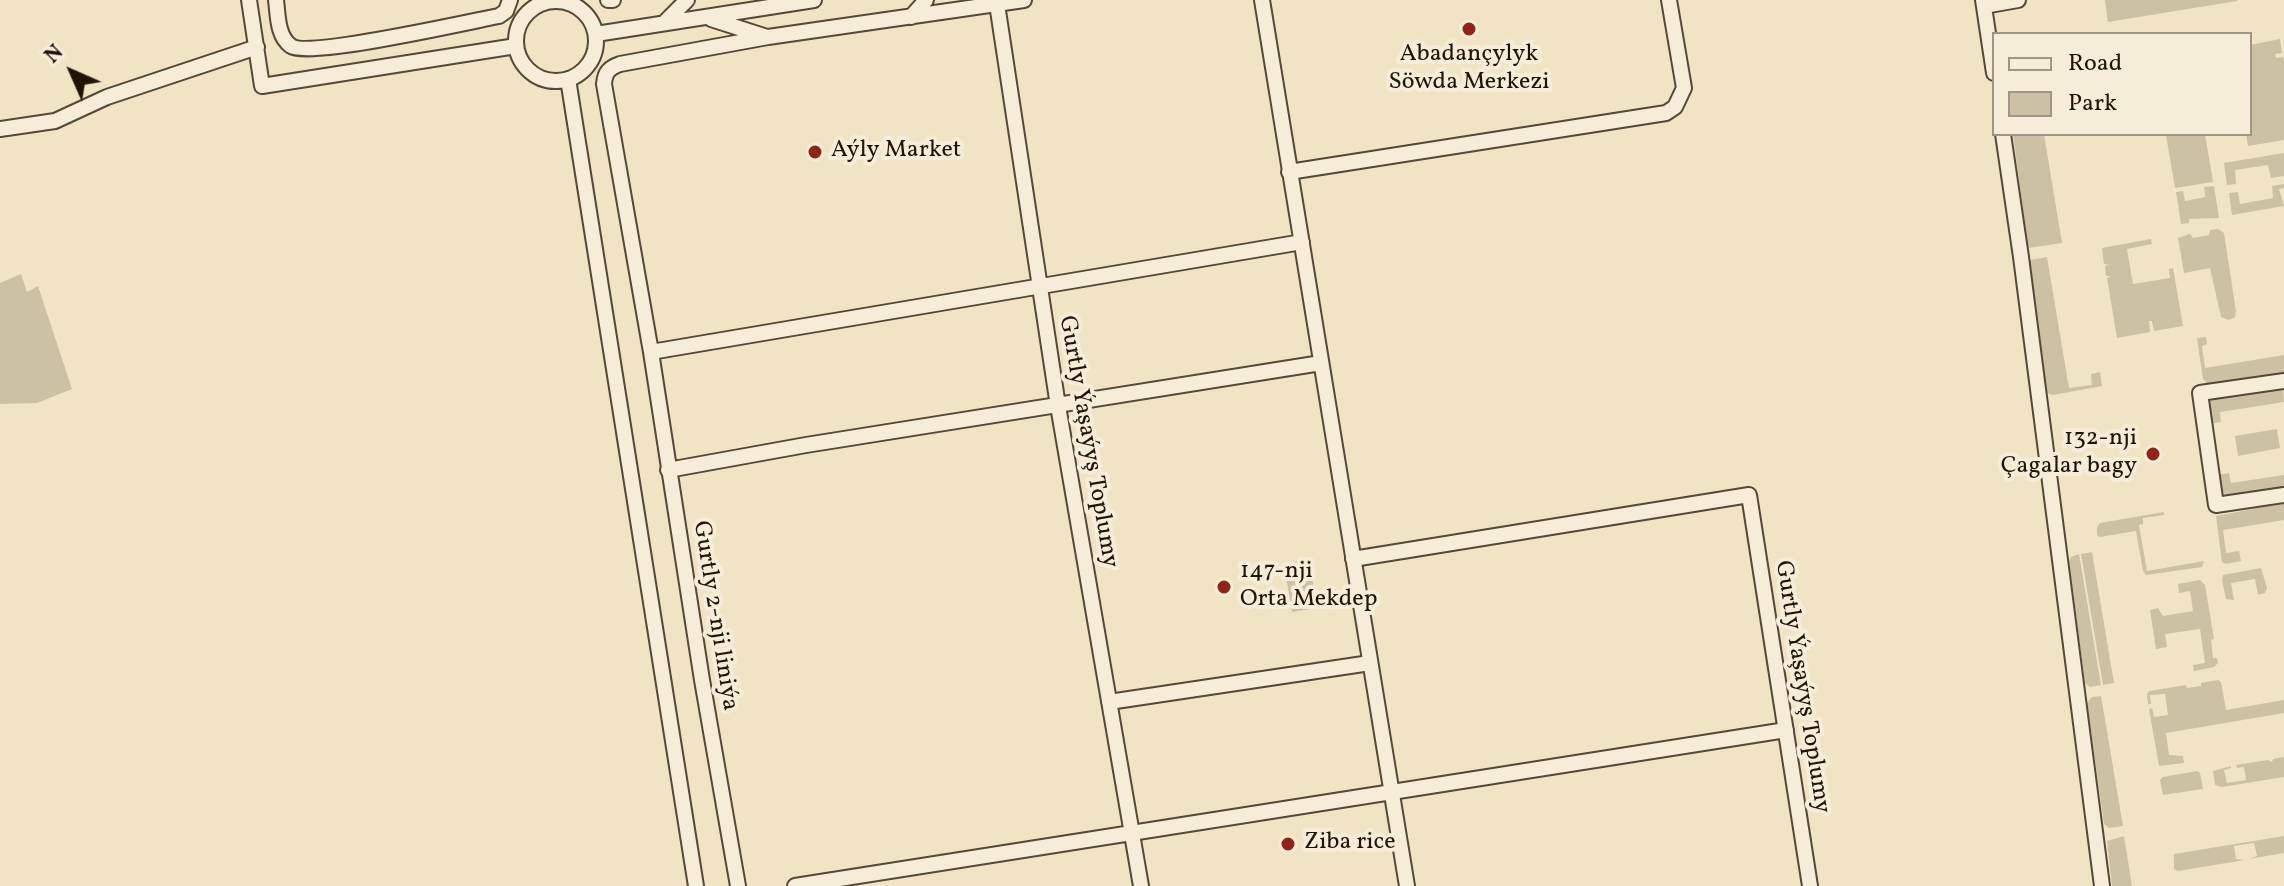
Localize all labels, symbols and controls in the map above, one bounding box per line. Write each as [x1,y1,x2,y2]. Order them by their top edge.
marker: Abadançylyk Söwda Merkezi [1460,20,1478,38]
north arrow [32,32,112,112]
legend [1992,32,2252,136]
text: N [38,38,71,71]
place label: Abadançylyk Söwda Merkezi [1388,42,1550,98]
text: Road [2068,47,2122,81]
text: Park [2068,87,2117,121]
place label: Aýly Market [831,138,961,166]
marker: Aýly Market [806,143,824,161]
street label: Gurtly Ýaşaýyş Toplumy [1051,314,1123,570]
place label: 132-nji Çagalar bagy [2001,426,2137,482]
marker: 132-nji Çagalar bagy [2144,445,2162,463]
street label: Gurtly 2-nji liniýa [685,519,743,713]
place label: 147-nji Orta Mekdep [1240,559,1377,615]
street label: Gurtly Ýaşaýyş Toplumy [1767,559,1835,815]
marker: 147-nji Orta Mekdep [1215,578,1233,596]
place label: Ziba rice [1304,830,1396,858]
marker: Ziba rice [1279,835,1297,853]

